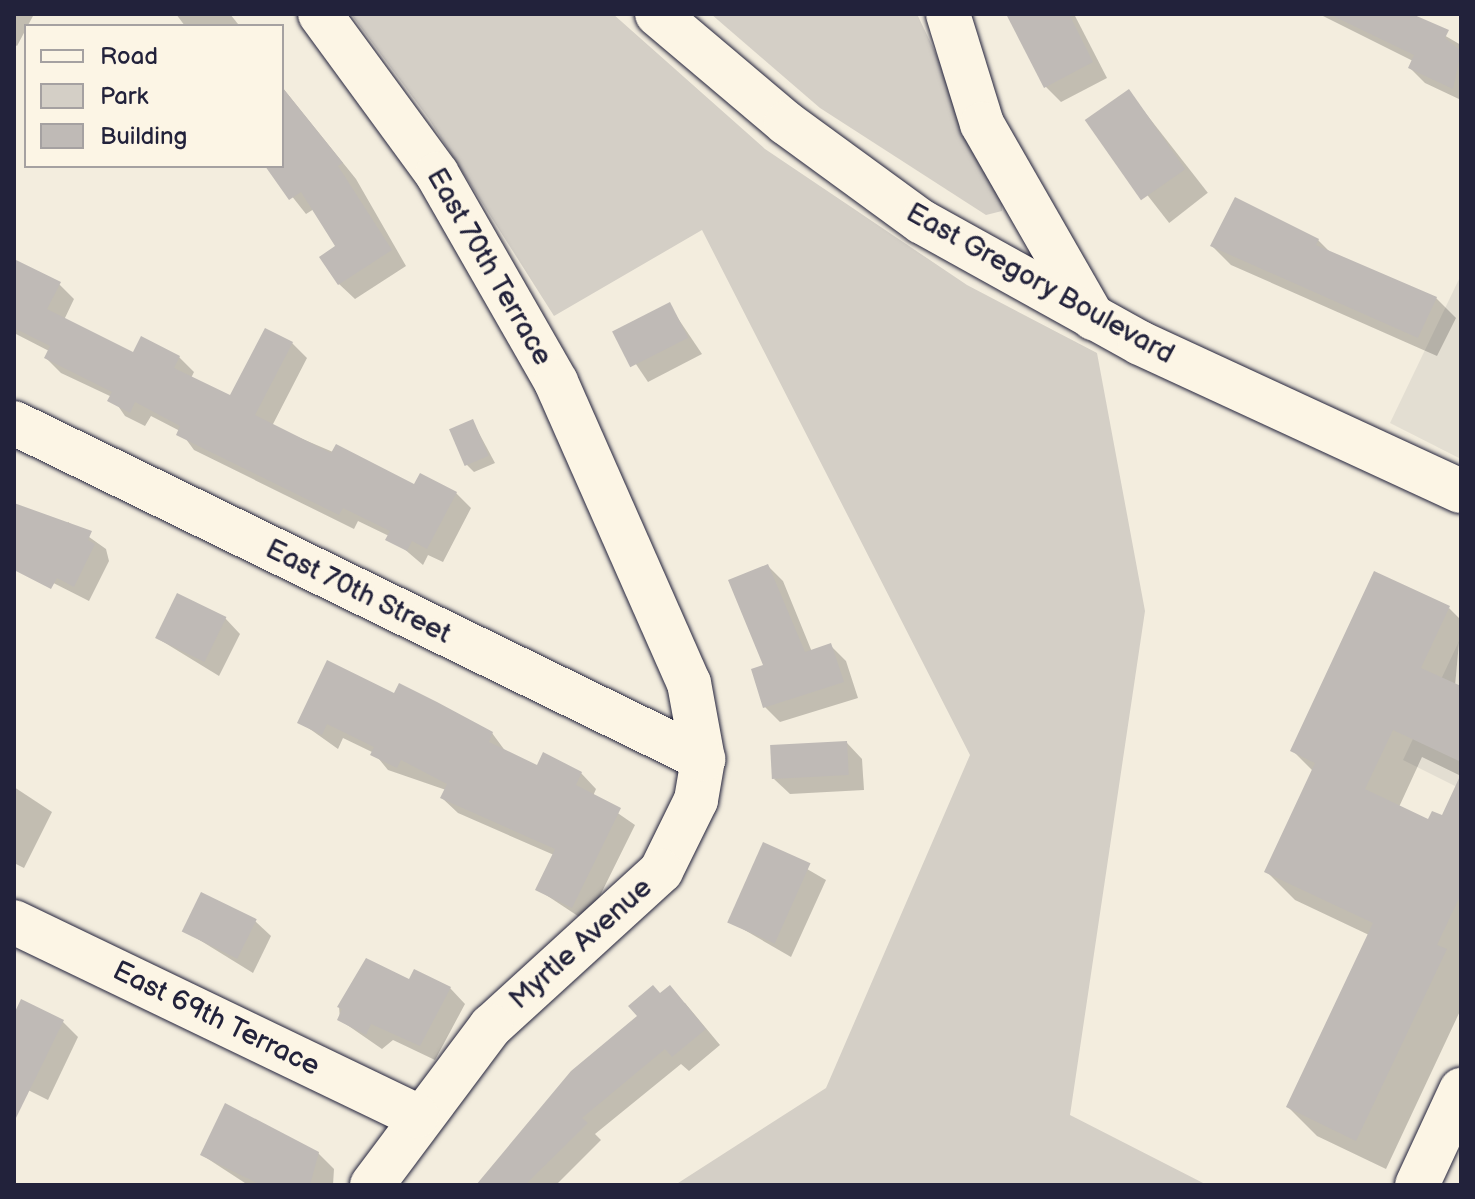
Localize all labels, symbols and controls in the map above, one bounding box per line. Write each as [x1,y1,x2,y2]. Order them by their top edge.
legend [24,24,284,168]
text: Road [100,42,158,71]
text: Park [100,82,148,111]
text: Building [100,122,187,151]
street label: East 70th Terrace [419,162,559,372]
street label: East Gregory Boulevard [899,196,1181,372]
street label: East 70th Street [259,532,457,652]
street label: Myrtle Avenue [503,871,659,1017]
street label: East 69th Terrace [107,954,325,1084]

